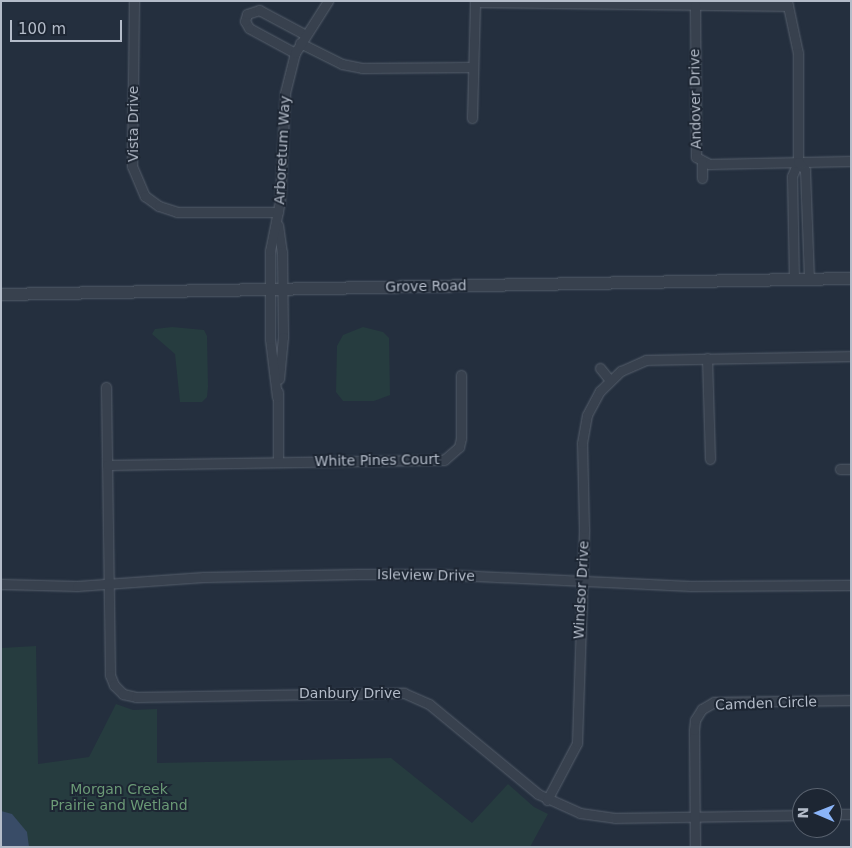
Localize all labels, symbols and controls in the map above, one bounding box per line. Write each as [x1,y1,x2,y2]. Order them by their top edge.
scale bar [12,10,125,42]
text: 100 m [18,20,66,38]
street label: Andover Drive [686,49,704,149]
street label: Vista Drive [125,86,141,162]
street label: Arboretum Way [271,95,293,205]
street label: Grove Road [385,277,467,295]
street label: White Pines Court [314,451,440,469]
street label: Windsor Drive [570,540,592,640]
street label: Isleview Drive [377,566,475,584]
street label: Danbury Drive [299,685,401,701]
street label: Camden Circle [715,693,817,713]
park label: Morgan Creek Prairie and Wetland [50,781,188,814]
north arrow [792,788,842,838]
text: N [795,807,811,819]

